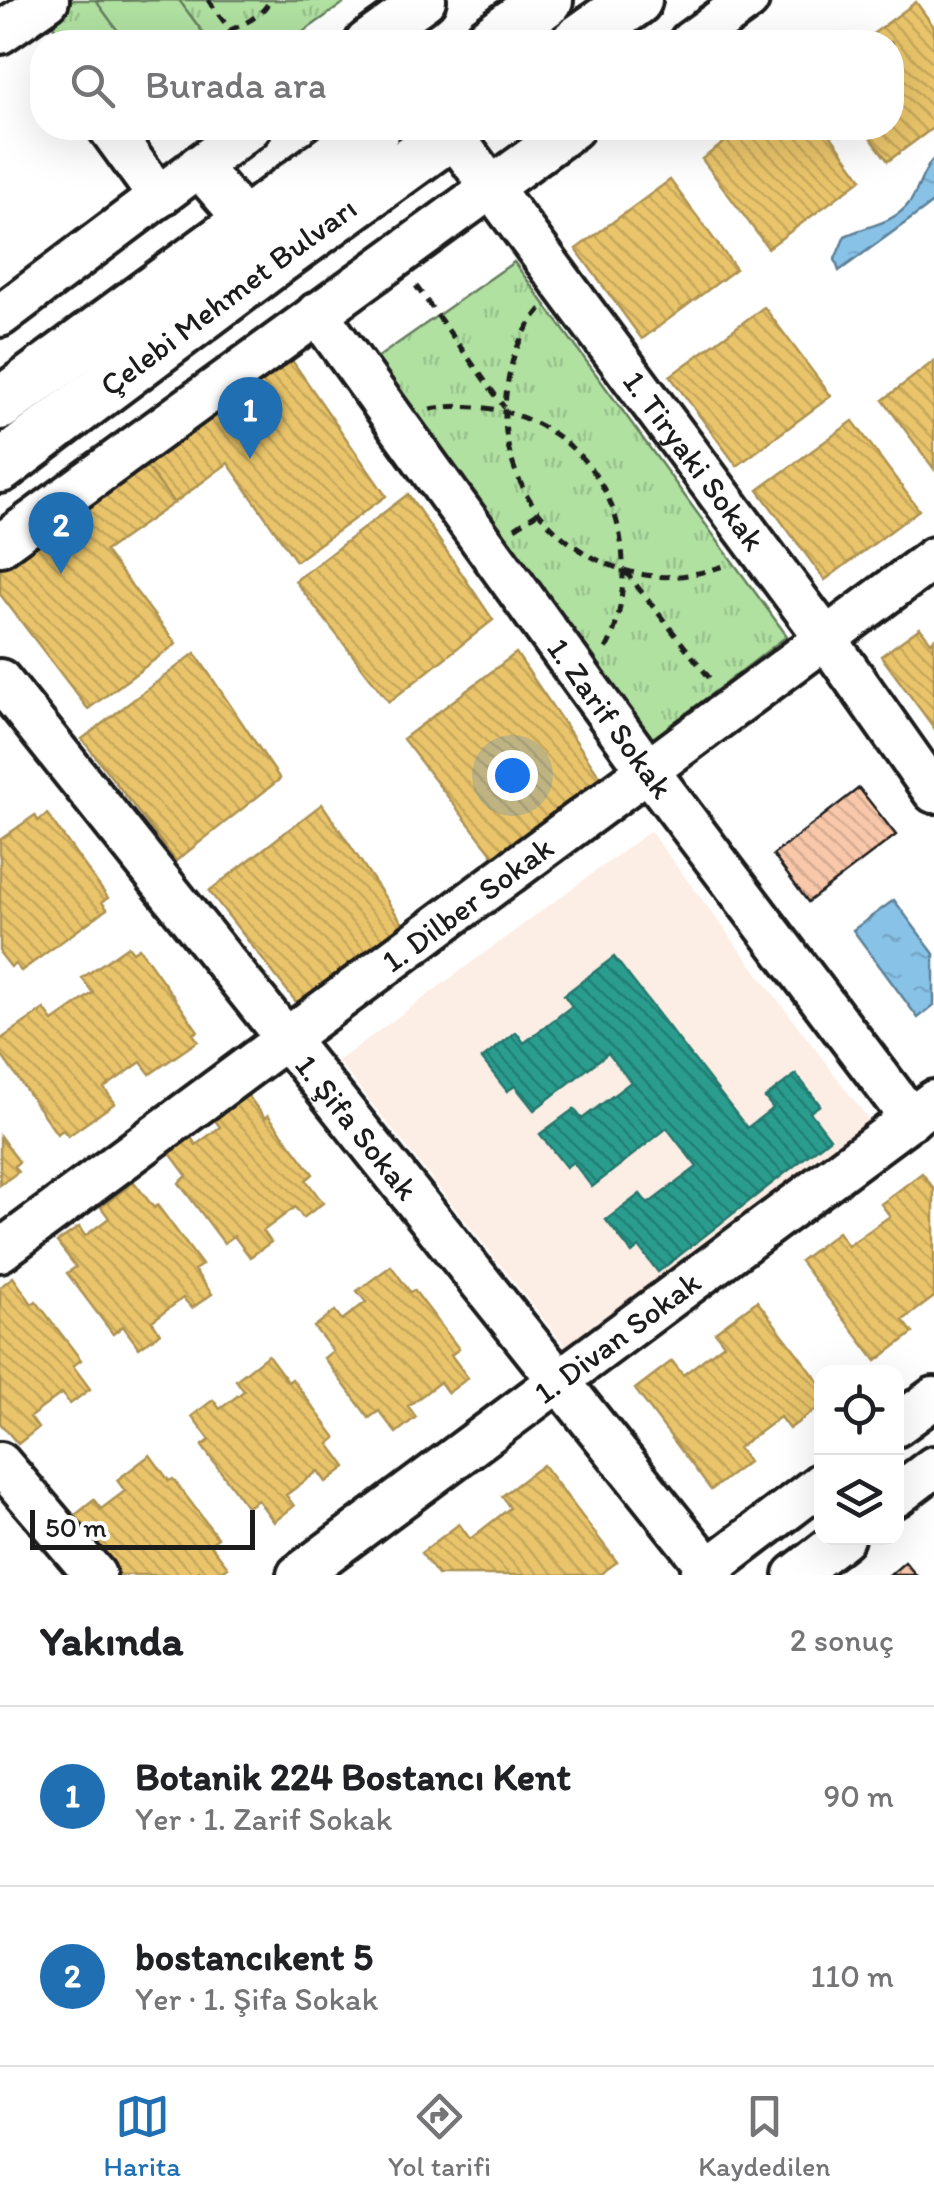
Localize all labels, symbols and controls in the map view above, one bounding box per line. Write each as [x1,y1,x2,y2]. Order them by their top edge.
search box [30,30,904,140]
icon: search [65,58,120,113]
text: Burada ara [145,62,327,108]
street label: Çelebi Mehmet Bulvarı [93,189,364,404]
street label: 1. Tiryaki Sokak [615,363,773,558]
pin: 1 [218,376,282,459]
pin: 2 [28,492,94,574]
street label: 1. Zarif Sokak [539,630,682,806]
your location [487,750,538,801]
street label: 1. Dilber Sokak [374,828,561,980]
street label: 1. Şifa Sokak [287,1047,426,1208]
street label: 1. Divan Sokak [526,1262,708,1412]
map controls [814,1365,904,1545]
button: locate [814,1365,904,1455]
button: layers [814,1455,904,1545]
scale bar [30,1505,255,1550]
text: 50 m [45,1510,107,1544]
text: Yakında [40,1615,183,1666]
text: 2 sonuç [790,1621,894,1659]
text: Botanik 224 Bostancı Kent [135,1754,571,1800]
text: 1 [65,1777,80,1815]
text: 90 m [823,1777,894,1815]
text: Yer · 1. Zarif Sokak [135,1800,392,1838]
text: bostancıkent 5 [135,1934,373,1980]
text: 2 [64,1957,81,1995]
text: 110 m [810,1957,894,1995]
text: Yer · 1. Şifa Sokak [135,1980,378,2018]
tab: Harita [104,2089,181,2183]
tab: Yol tarifi [388,2089,491,2183]
tab: Kaydedilen [698,2089,830,2183]

